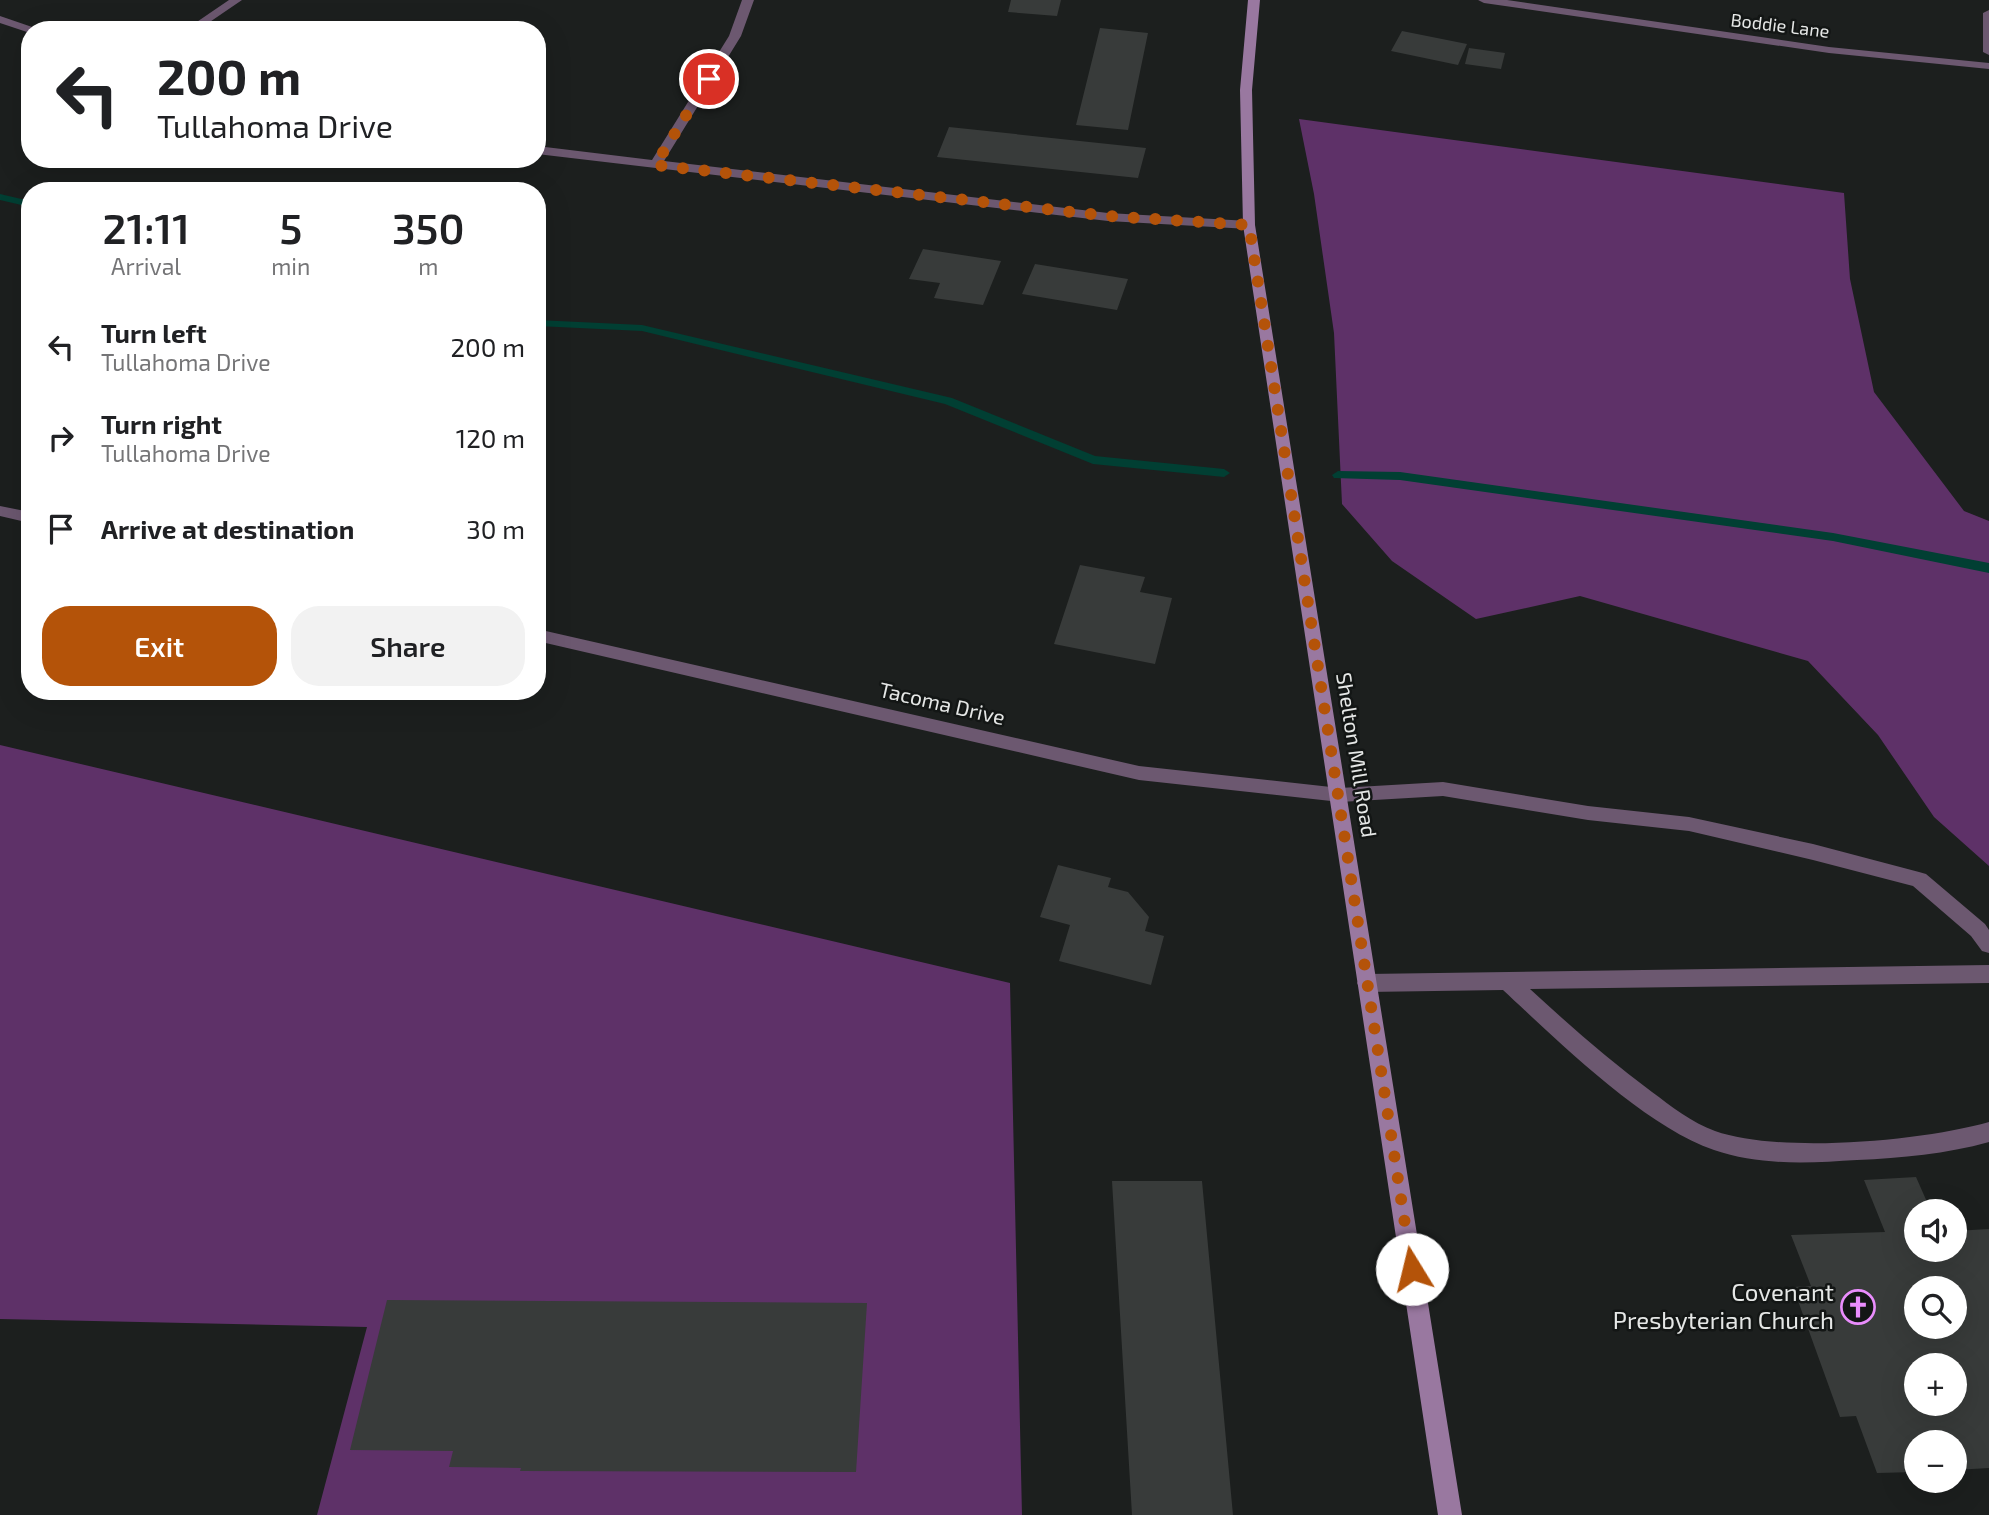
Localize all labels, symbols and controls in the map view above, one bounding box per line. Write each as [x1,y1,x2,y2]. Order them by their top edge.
street label: Boddie Lane [1729,8,1831,42]
text: 200 m [157,46,301,105]
icon: left [42,49,133,140]
pin [679,49,739,109]
icon: arrive [690,60,728,98]
text: Tullahoma Drive [157,106,393,144]
text: 21:11 [103,202,190,252]
text: 5 [279,202,302,252]
text: 350 [392,202,464,252]
text: Arrival [111,252,181,280]
text: min [271,252,310,280]
text: m [418,252,438,280]
text: Turn left [101,317,207,348]
icon: left [42,328,80,366]
text: 200 m [450,331,525,362]
text: Tullahoma Drive [101,348,271,376]
text: Turn right [101,408,222,439]
icon: right [42,419,80,457]
text: 120 m [456,422,525,453]
text: Tullahoma Drive [101,439,271,467]
icon: arrive [42,510,80,548]
text: Arrive at destination [101,513,354,544]
text: 30 m [466,513,525,544]
button: Exit [42,606,277,686]
button: Share [291,606,525,686]
street label: Shelton Mill Road [1332,670,1383,839]
street label: Tacoma Drive [877,676,1008,729]
map controls [1904,1199,1967,1493]
button: sound [1904,1199,1967,1262]
position arrow [1375,1232,1449,1306]
button: search [1904,1276,1967,1339]
place label: Covenant Presbyterian Church [1613,1277,1834,1334]
church icon: Covenant Presbyterian Church [1839,1288,1877,1326]
button: + [1904,1353,1967,1416]
button: − [1904,1430,1967,1493]

